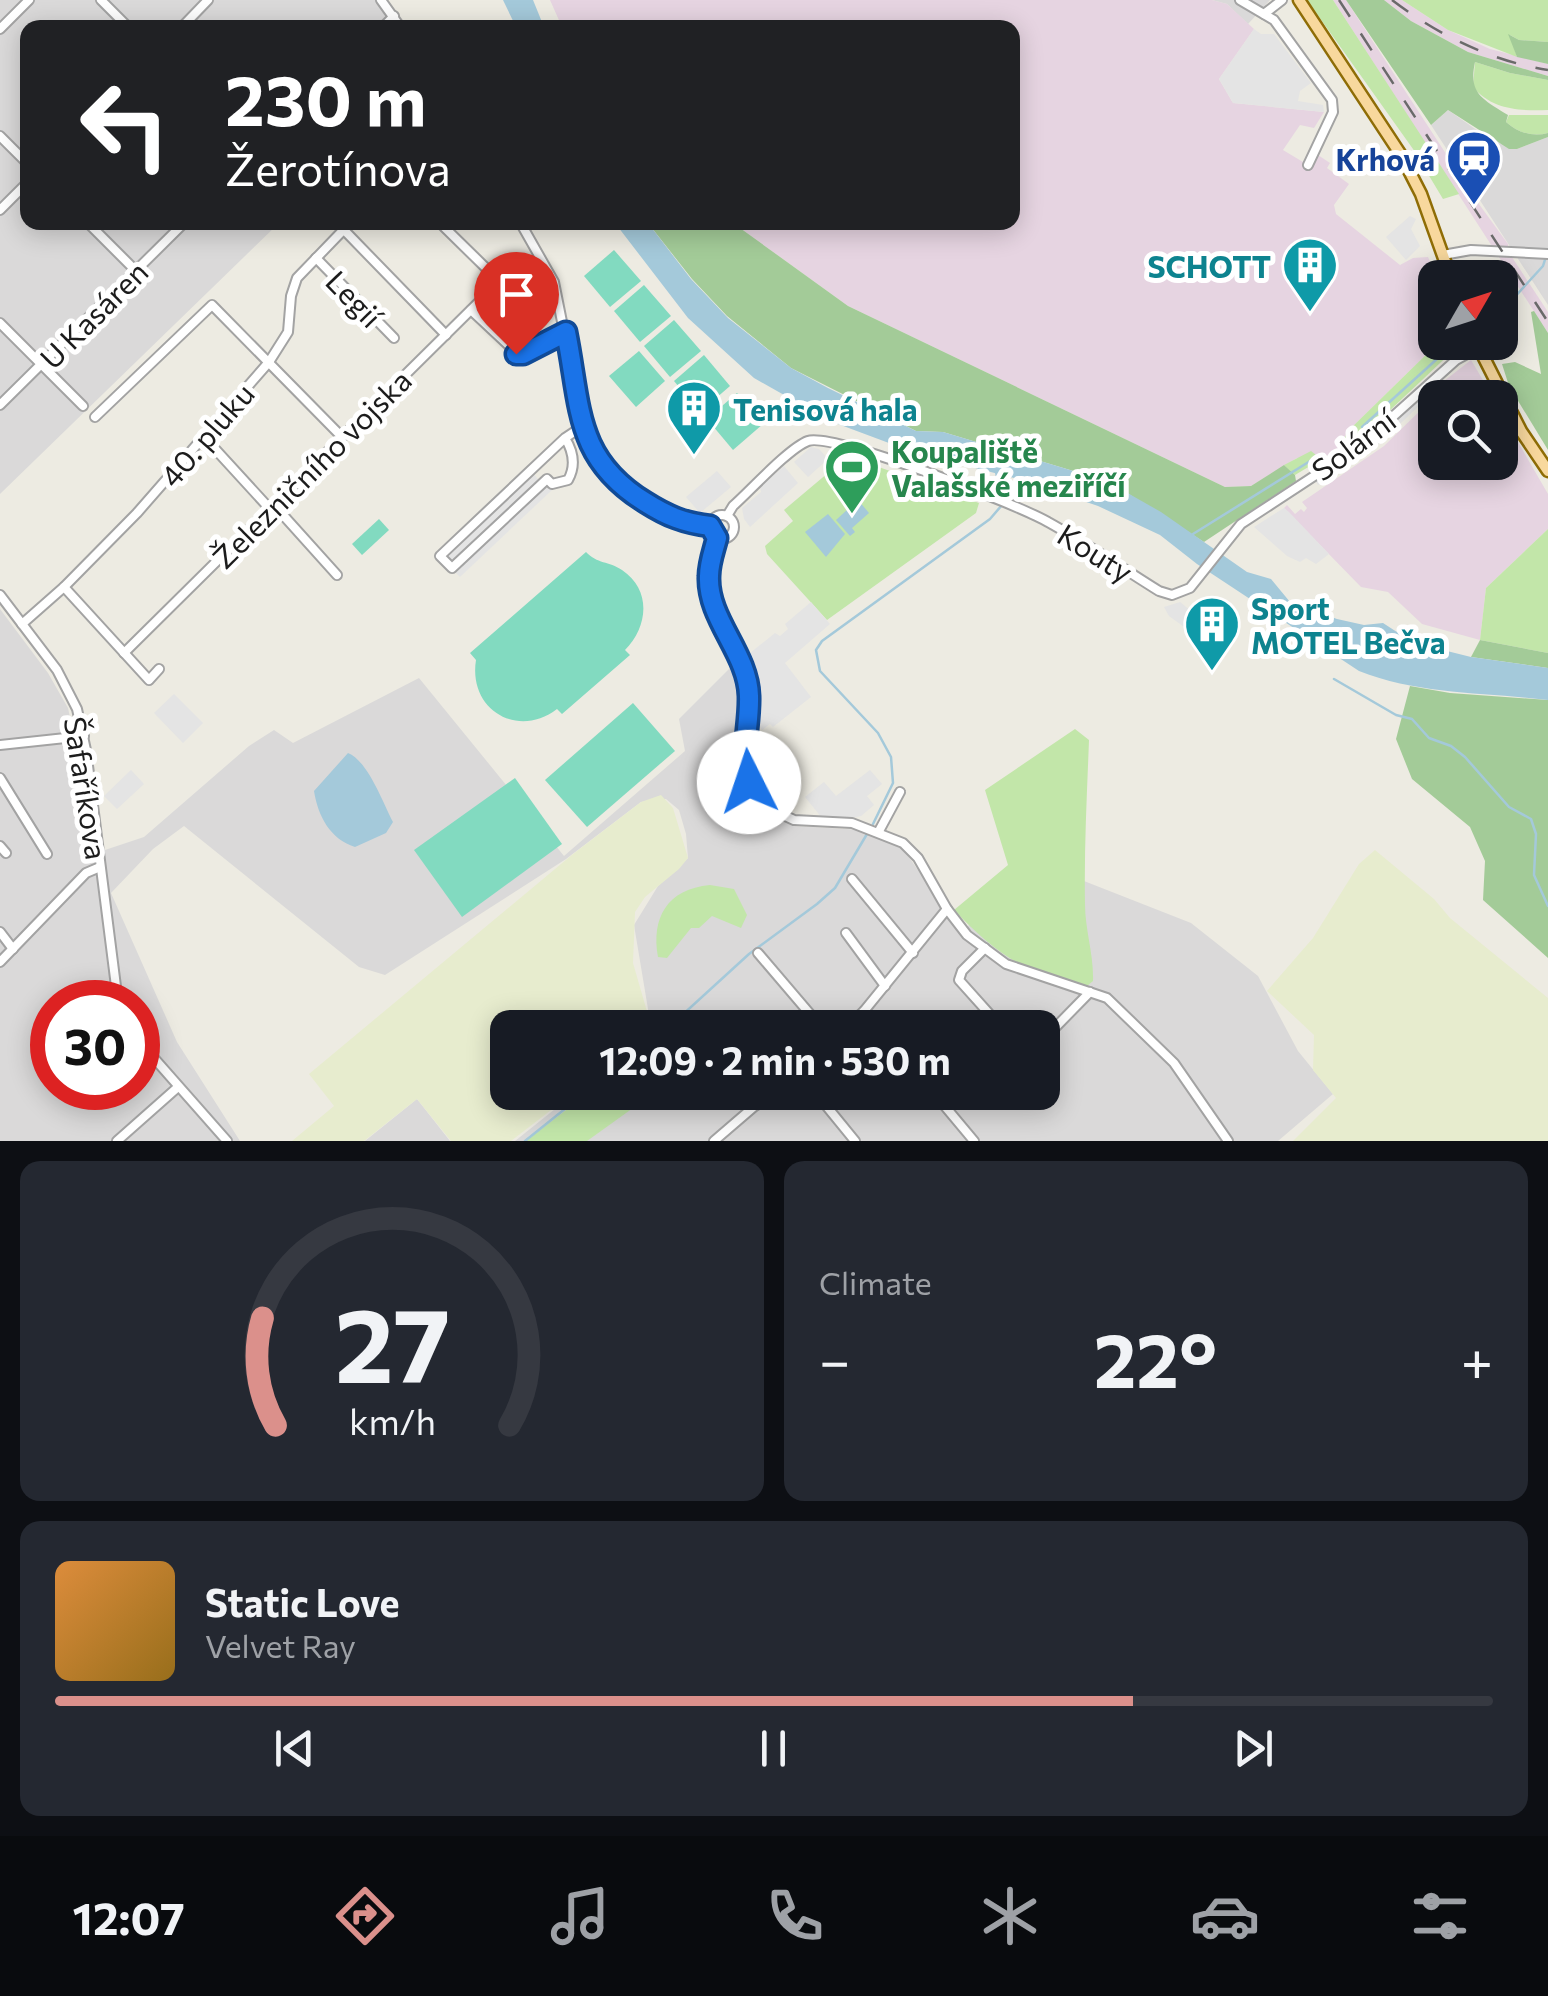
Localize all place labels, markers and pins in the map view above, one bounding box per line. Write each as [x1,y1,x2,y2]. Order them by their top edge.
station icon: Krhová [1444,128,1504,207]
place label: Krhová [1335,140,1435,177]
building icon: SCHOTT [1280,235,1340,314]
place label: SCHOTT [1147,247,1271,284]
pin [474,252,559,355]
building icon: Tenisová hala [664,378,724,457]
place label: Tenisová hala [733,390,917,427]
place label: Koupaliště Valašské meziříčí [891,432,1127,503]
sports icon: Koupaliště Valašské meziříčí [822,437,882,516]
place label: Sport MOTEL Bečva [1251,589,1446,660]
building icon: Sport MOTEL Bečva [1182,594,1242,673]

